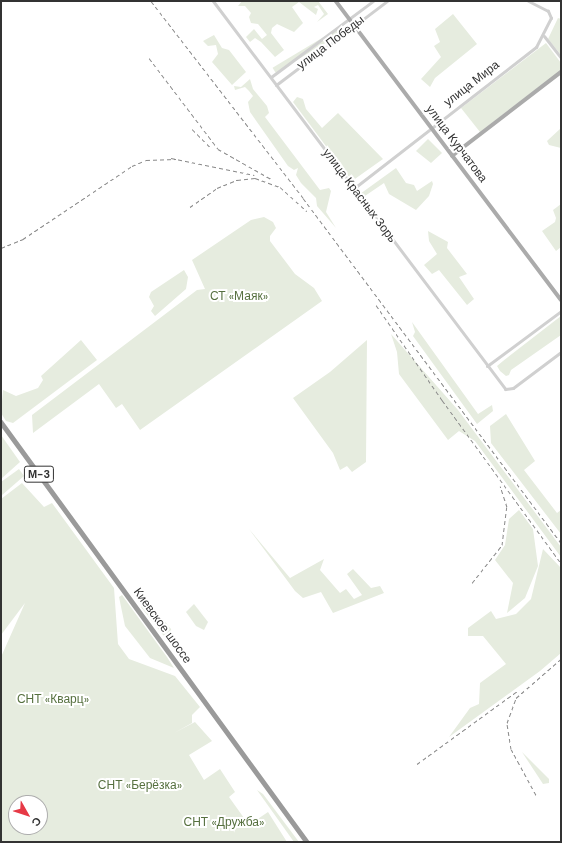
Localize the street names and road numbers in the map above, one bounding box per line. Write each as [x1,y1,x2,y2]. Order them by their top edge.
street label: улица Победы [295,13,367,73]
street label: улица Мира [441,58,503,110]
street label: улица Курчатова [422,103,490,185]
street label: улица Красных Зорь [319,146,399,246]
road number: М-3 [23,465,55,483]
street label: Киевское шоссе [130,586,194,666]

